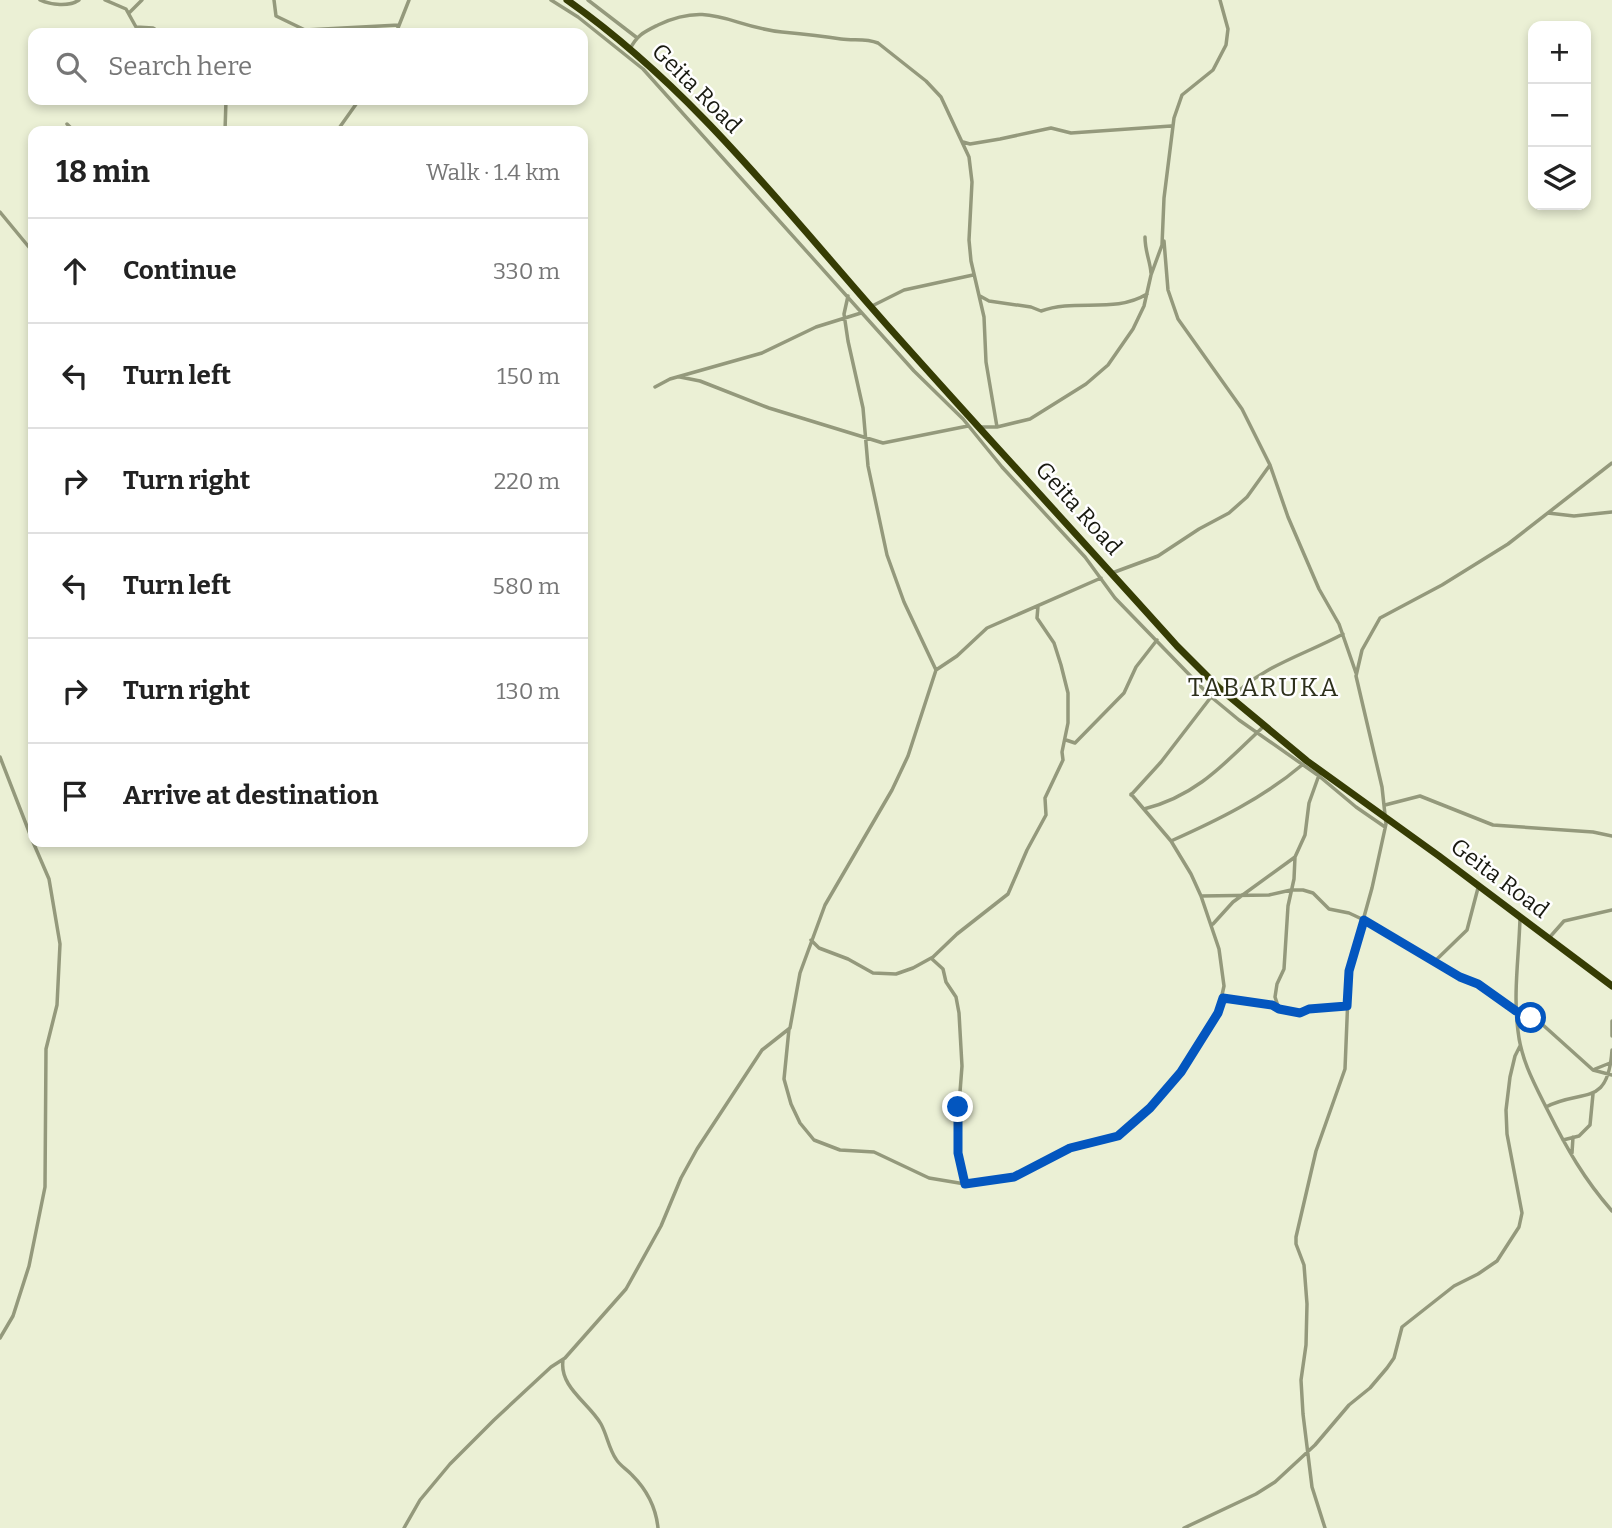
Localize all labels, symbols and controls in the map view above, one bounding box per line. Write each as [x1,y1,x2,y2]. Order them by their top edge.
map controls [1528,21,1591,210]
button: + [1528,21,1591,84]
search box [28,28,588,105]
street label: Geita Road [646,37,748,139]
icon: search [52,48,90,86]
text: Search here [108,51,252,82]
button: − [1528,84,1591,147]
button: layers [1528,147,1591,210]
text: 18 min [56,154,150,190]
text: Walk · 1.4 km [426,158,560,186]
icon: ahead [56,252,94,290]
text: Continue [123,255,237,286]
text: 330 m [493,257,560,285]
icon: left [56,357,94,395]
text: Turn left [123,360,231,391]
text: 150 m [497,362,560,390]
street label: Geita Road [1030,456,1128,561]
icon: right [56,462,94,500]
text: Turn right [123,465,250,496]
text: 220 m [494,467,560,495]
icon: left [56,567,94,605]
text: Turn left [123,570,231,601]
text: 580 m [493,572,560,600]
icon: right [56,672,94,710]
district label: TABARUKA [1188,672,1340,703]
text: Turn right [123,675,250,706]
text: 130 m [496,677,560,705]
icon: arrive [56,777,94,815]
text: Arrive at destination [123,780,378,811]
street label: Geita Road [1445,832,1555,924]
route start [1515,1002,1546,1033]
route end [942,1091,973,1122]

